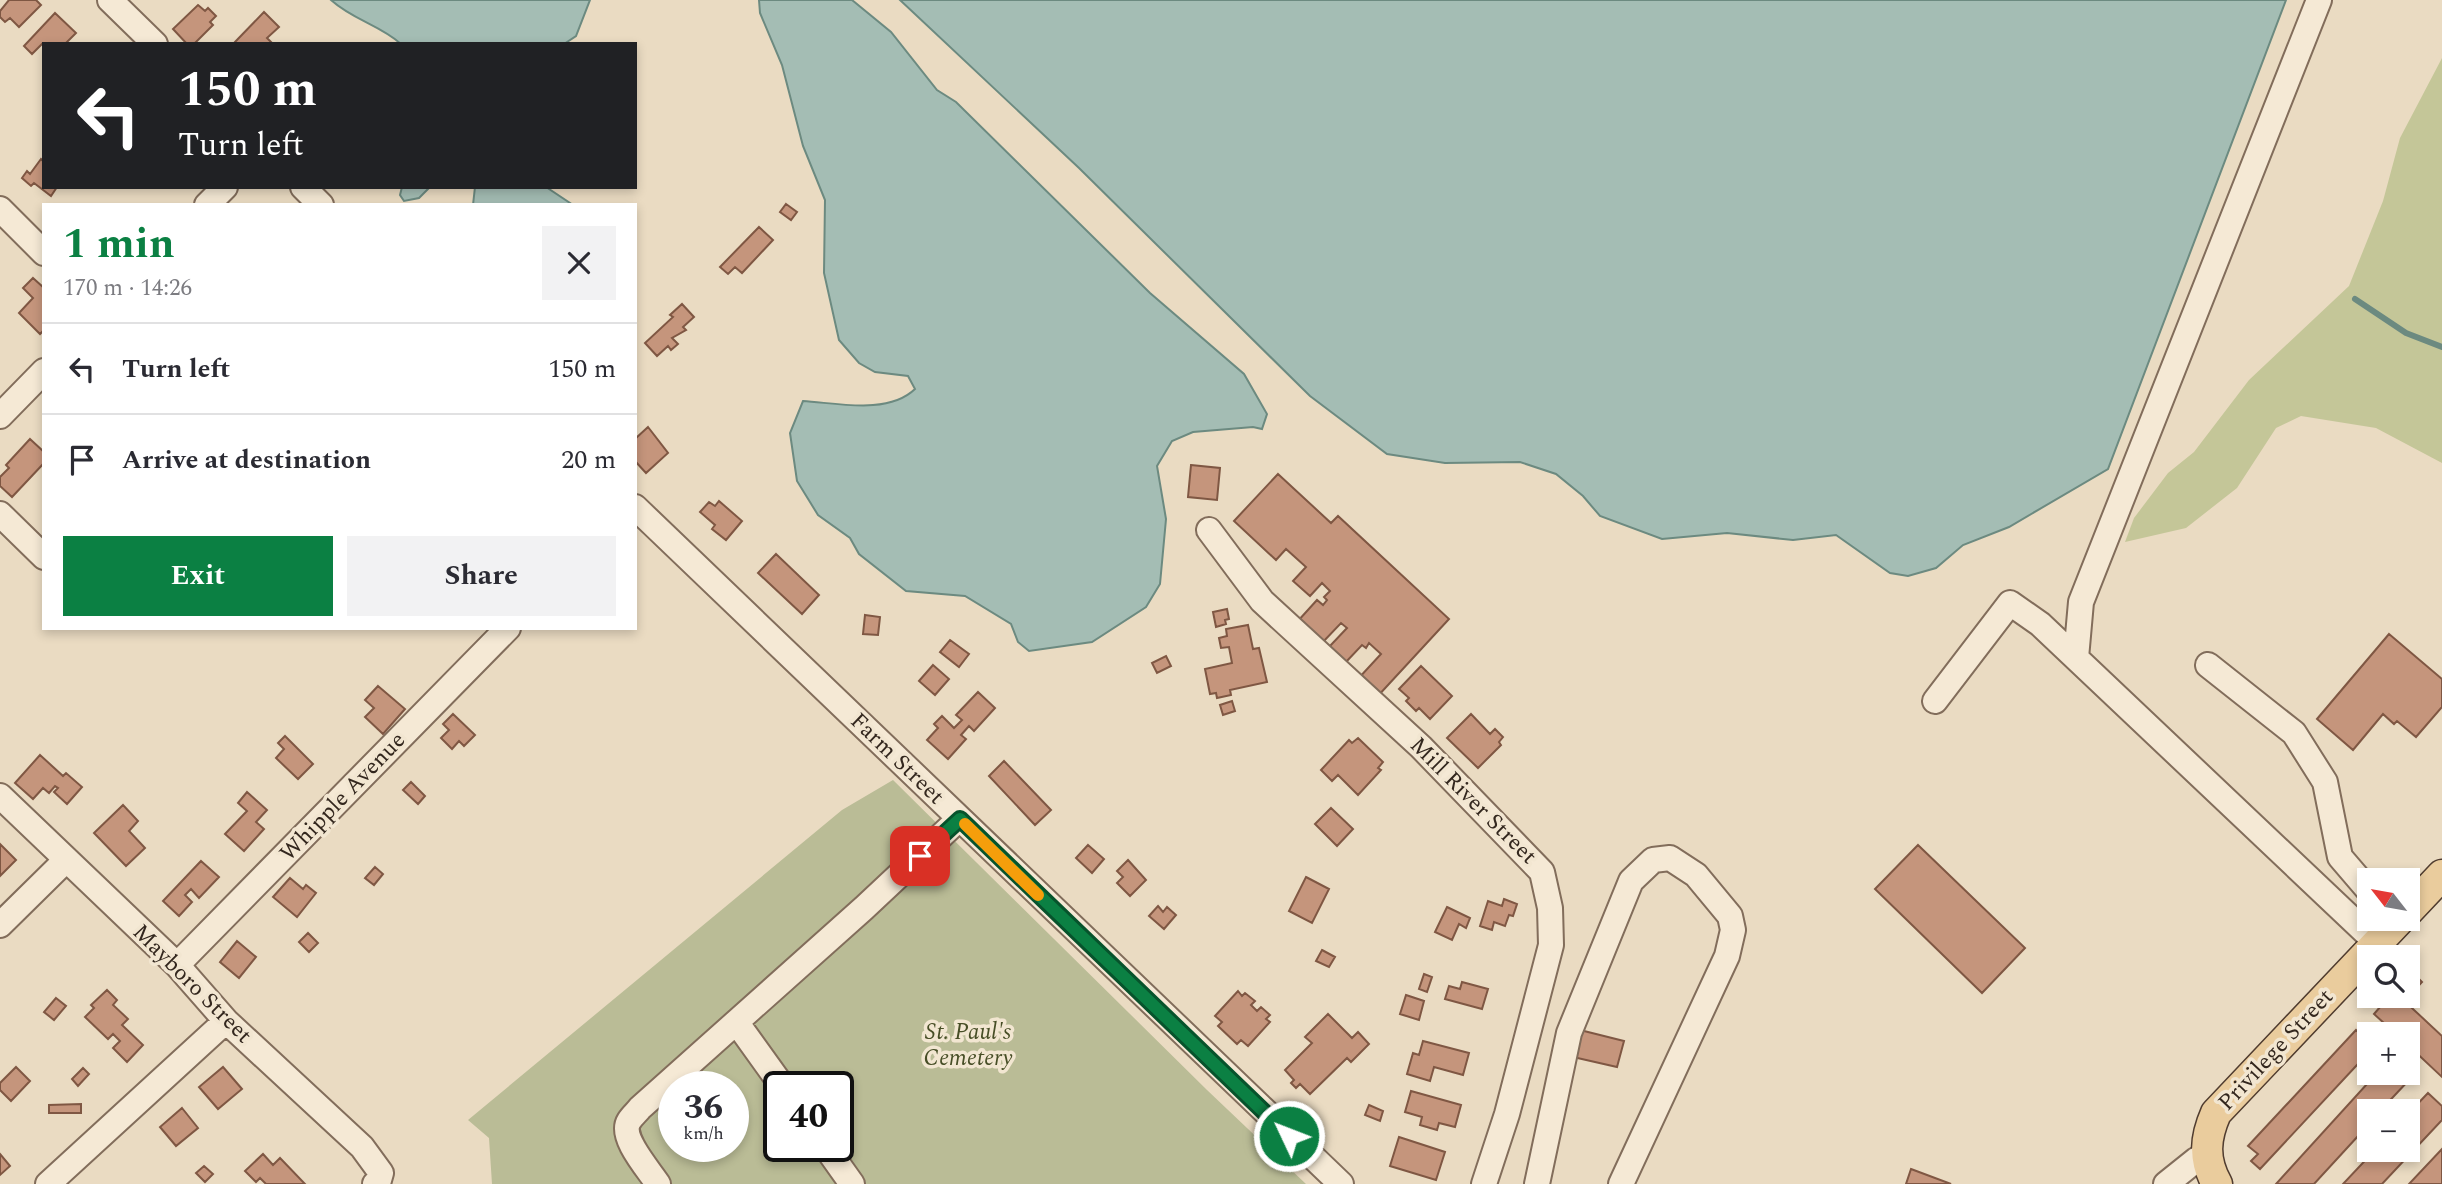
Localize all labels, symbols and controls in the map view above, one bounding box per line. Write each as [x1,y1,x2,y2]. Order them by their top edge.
text: 150 m [178,53,317,128]
icon: left [63,70,154,161]
text: Turn left [178,121,304,170]
text: 1 min [63,213,175,276]
button: close [542,226,616,300]
text: 170 m · 14:26 [63,271,192,306]
text: Turn left [122,349,230,389]
text: 150 m [548,349,616,389]
icon: left [63,350,101,388]
text: Arrive at destination [122,440,371,480]
text: 20 m [561,440,616,480]
icon: arrive [63,441,101,479]
button: Exit [63,536,333,616]
button: Share [347,536,616,616]
street label: Farm Street [842,705,952,813]
street label: Whipple Avenue [272,724,414,870]
street label: Mill River Street [1401,729,1545,873]
pin [890,826,950,886]
icon: arrive [901,837,939,875]
north arrow [2357,868,2420,931]
map controls [2357,868,2420,1162]
street label: Mayboro Street [124,916,260,1052]
button: search [2357,945,2420,1008]
street label: Privilege Street [2210,981,2342,1119]
park label: St. Paul's Cemetery [924,1015,1013,1076]
button: + [2357,1022,2420,1085]
speed limit sign: 40 [763,1071,854,1162]
text: 36 [684,1081,723,1134]
position arrow [1252,1099,1326,1173]
button: − [2357,1099,2420,1162]
text: km/h [683,1120,724,1147]

